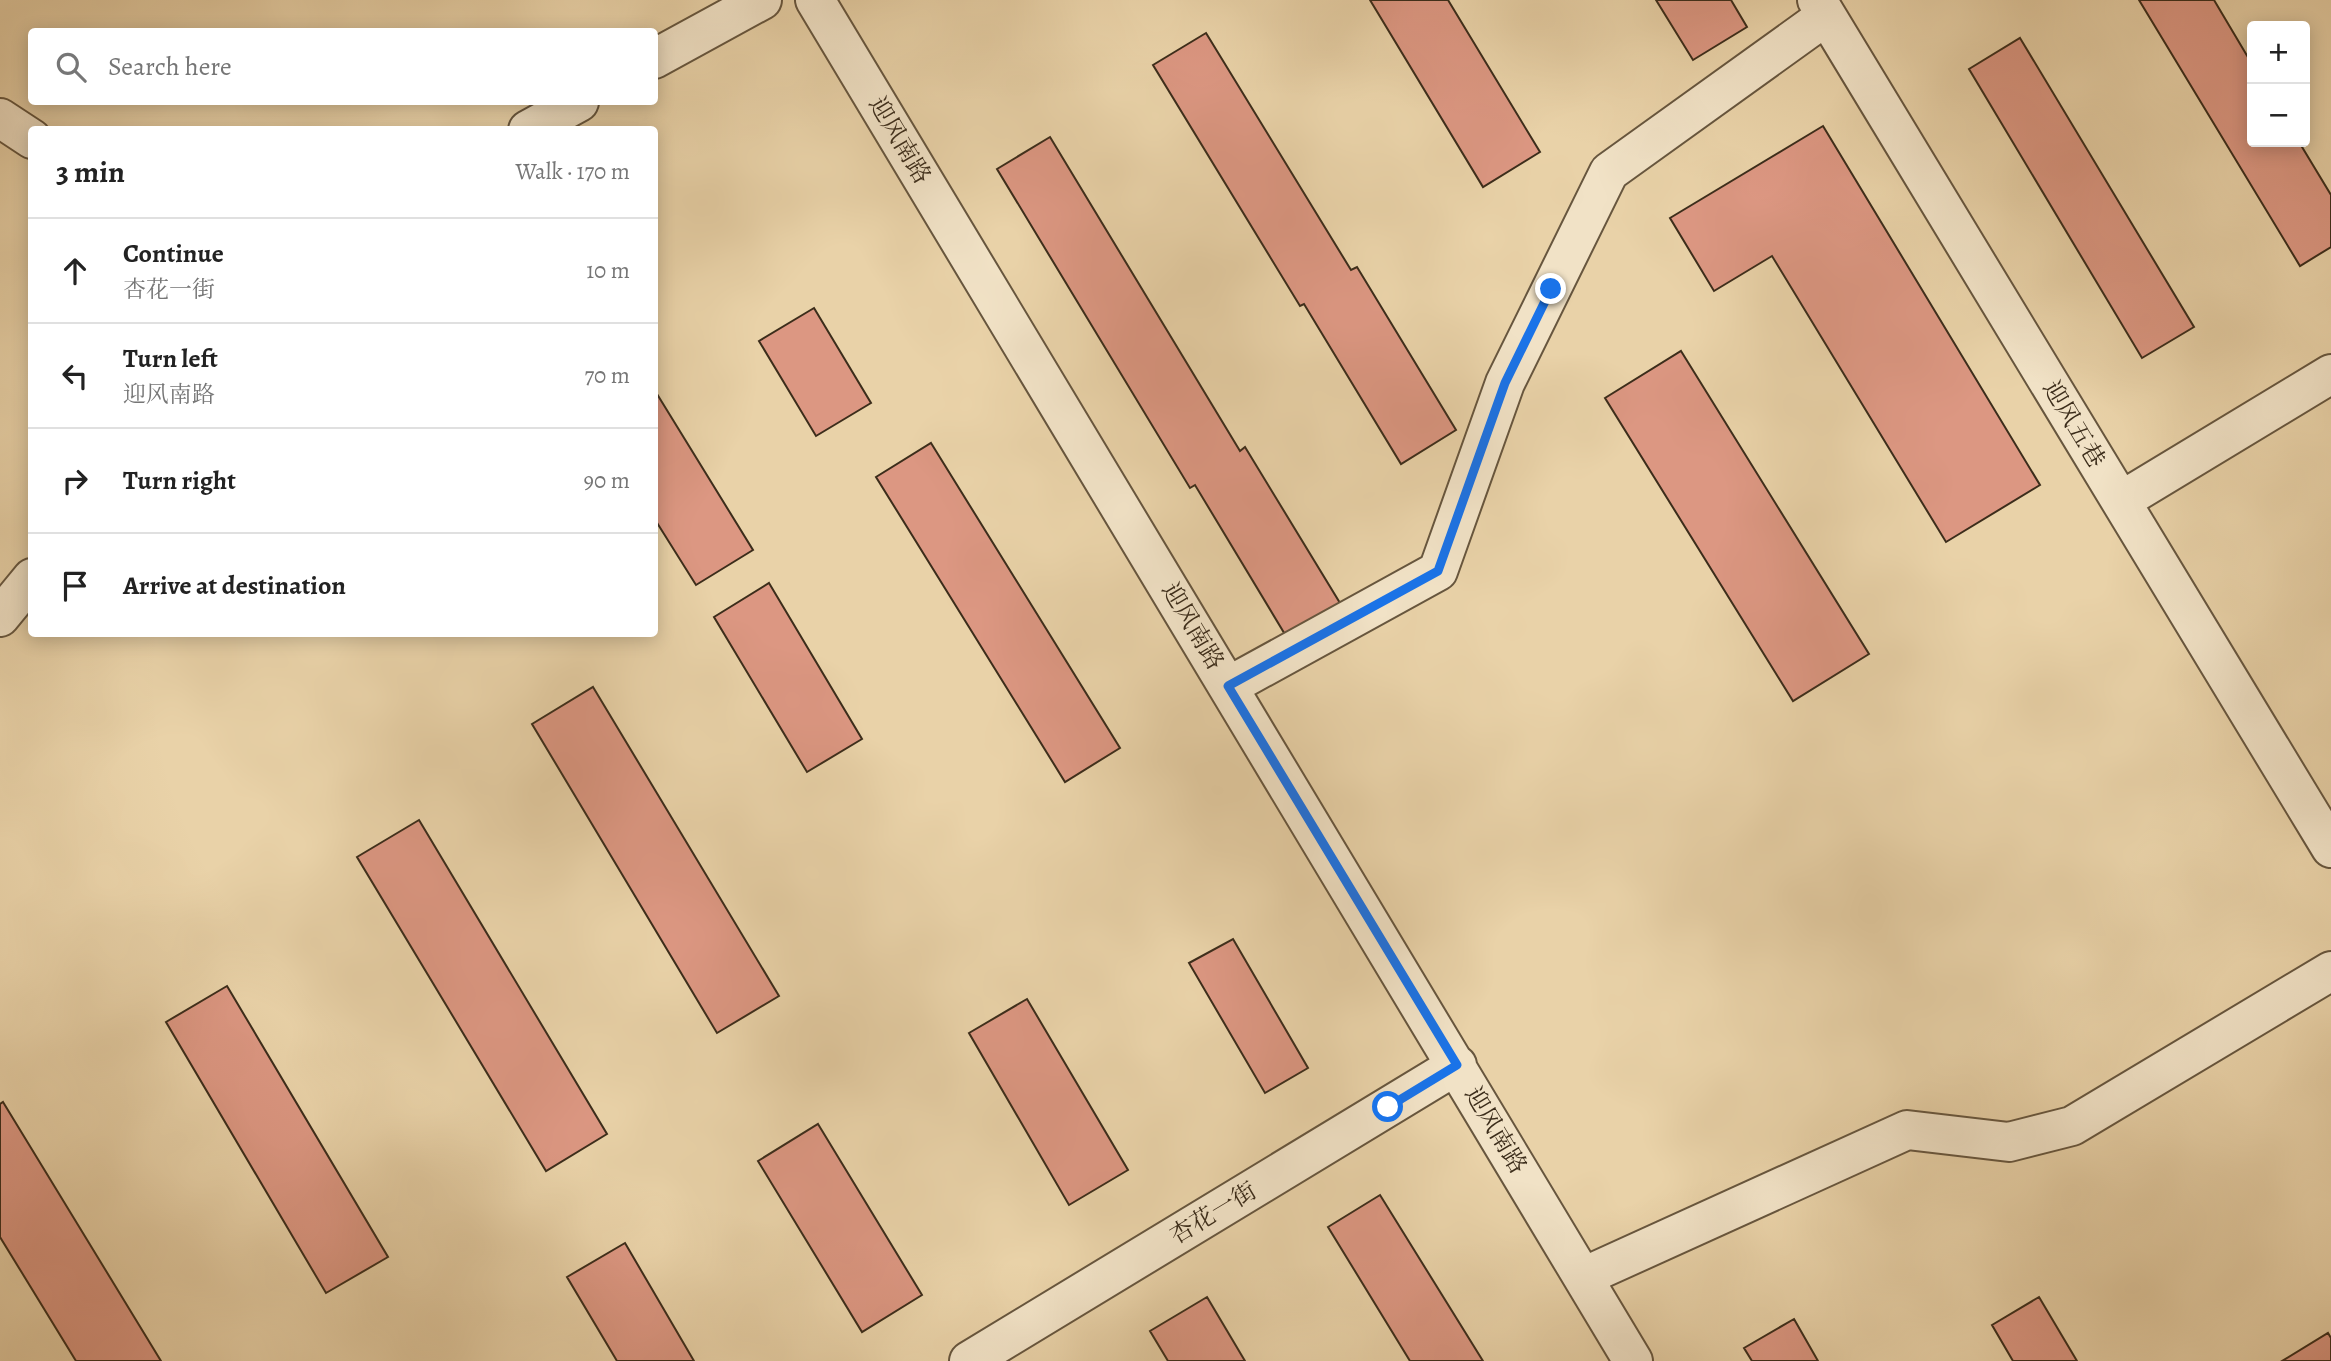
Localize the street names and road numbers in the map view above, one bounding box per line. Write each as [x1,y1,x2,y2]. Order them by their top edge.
street label: 迎风南路 [862,91,938,189]
street label: 迎风五巷 [2036,375,2112,473]
street label: 迎风南路 [1155,577,1231,675]
street label: 迎风南路 [1458,1081,1534,1179]
street label: 杏花一街 [1164,1175,1262,1251]

